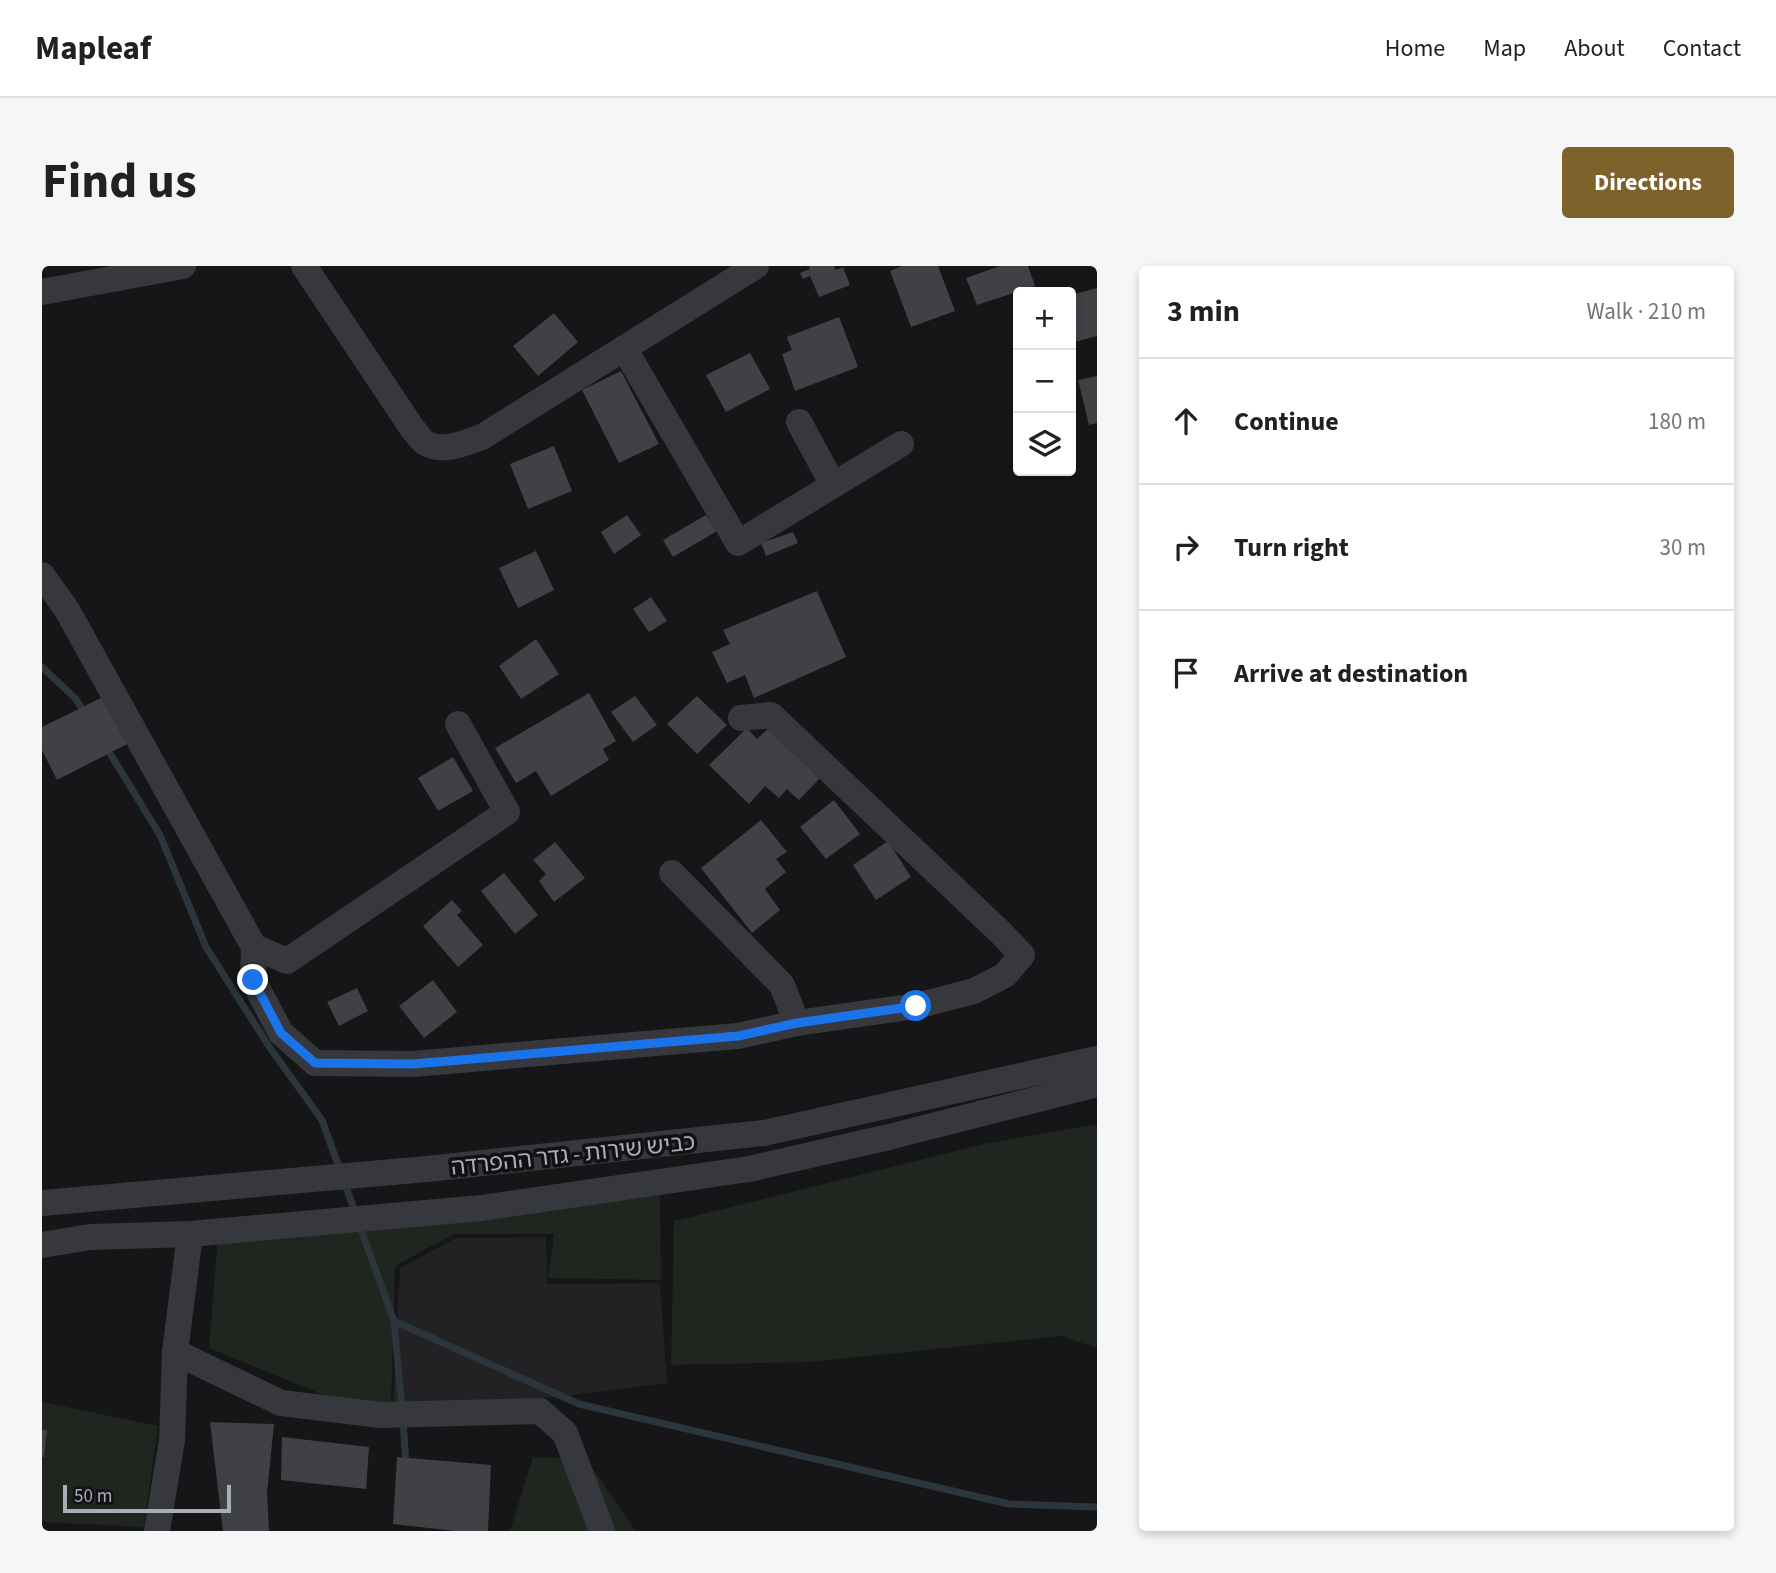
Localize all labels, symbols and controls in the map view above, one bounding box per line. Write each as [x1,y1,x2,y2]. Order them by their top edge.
text: Mapleaf [35,25,151,72]
text: Home [1385,31,1445,66]
text: Map [1483,31,1526,66]
text: About [1564,31,1625,66]
text: Contact [1663,31,1741,66]
text: Find us [42,147,197,217]
button: Directions [1562,147,1734,218]
map controls [1013,287,1076,476]
button: + [1013,287,1076,350]
text: 3 min [1167,290,1240,333]
text: Walk · 210 m [1587,295,1706,328]
button: − [1013,350,1076,413]
icon: ahead [1167,402,1205,440]
text: Continue [1234,403,1339,440]
text: 180 m [1648,405,1706,438]
button: layers [1013,413,1076,476]
icon: right [1167,528,1205,566]
text: Turn right [1234,529,1349,566]
text: 30 m [1659,531,1706,564]
icon: arrive [1167,654,1205,692]
text: Arrive at destination [1234,655,1468,692]
route end [237,964,268,995]
route start [900,990,931,1021]
street label: כביש שירות - גדר ההפרדה [449,1125,697,1184]
scale bar [63,1482,231,1514]
text: 50 m [74,1483,112,1510]

